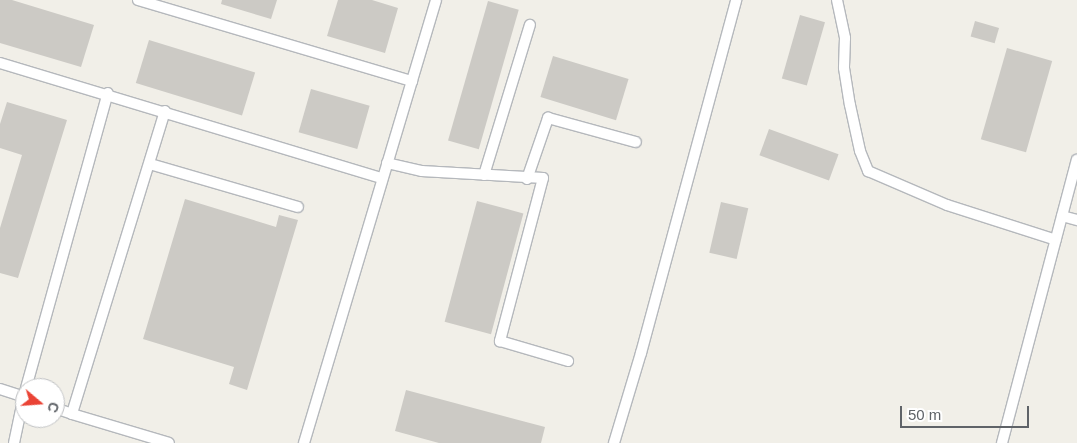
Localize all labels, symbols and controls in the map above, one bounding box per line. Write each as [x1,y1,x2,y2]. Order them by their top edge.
north arrow [15,378,65,428]
scale bar [902,396,1031,428]
text: С [44,400,62,415]
text: 50 m [908,406,941,423]

